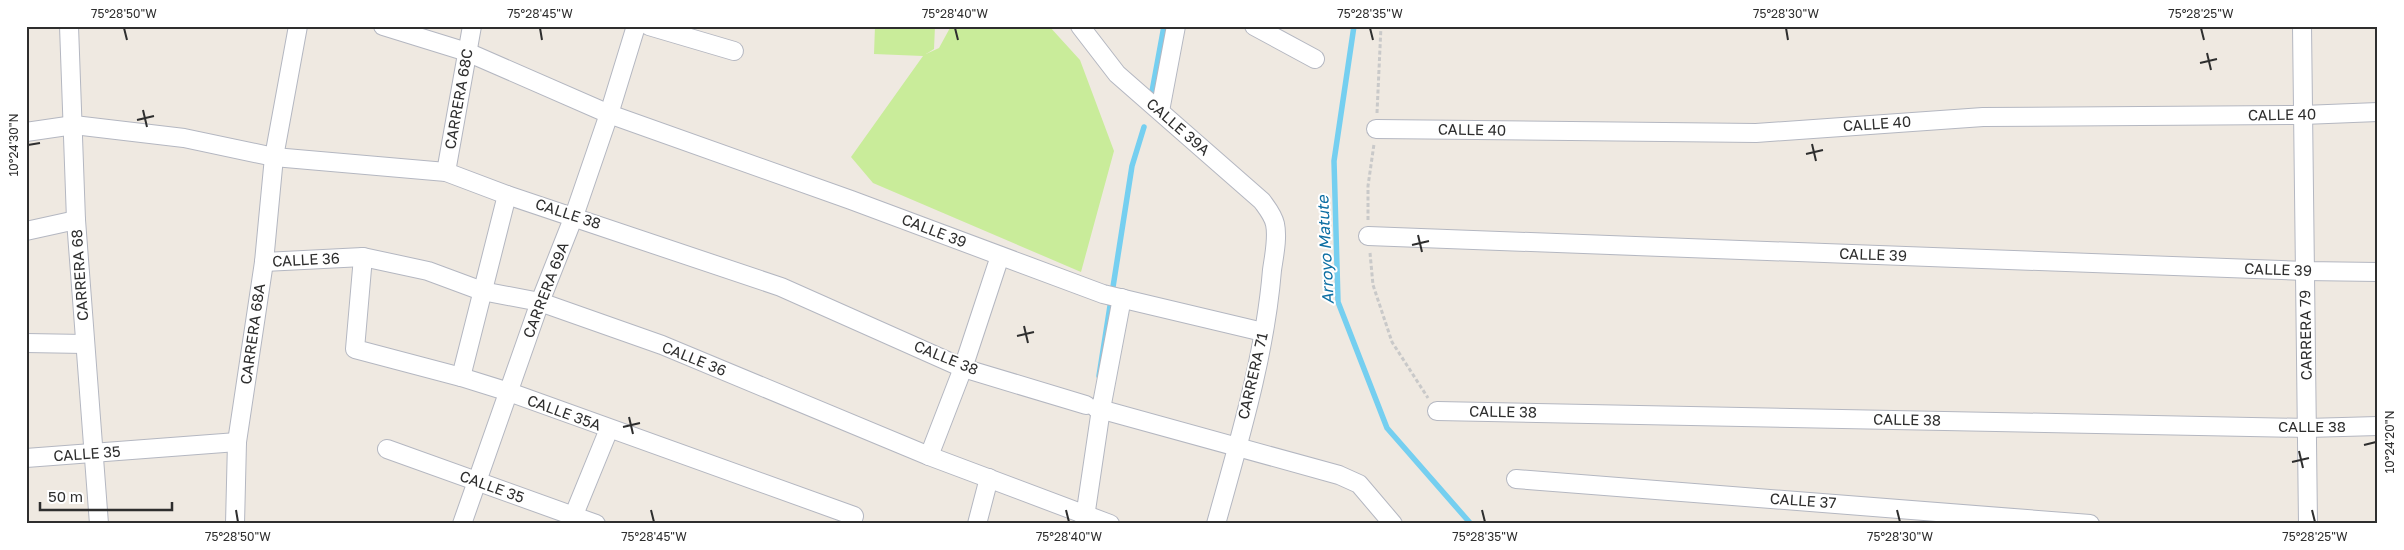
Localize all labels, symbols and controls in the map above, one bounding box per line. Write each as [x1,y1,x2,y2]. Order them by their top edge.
text: 75°28'50"W [91,6,157,21]
text: 75°28'45"W [507,6,573,21]
text: 75°28'40"W [922,6,989,21]
text: 75°28'35"W [1337,6,1403,21]
text: 75°28'30"W [1753,6,1819,21]
text: 75°28'25"W [2168,6,2234,21]
street label: CARRERA 68C [440,47,476,151]
street label: CALLE 39A [1143,94,1214,159]
street label: CALLE 40 [2248,104,2316,124]
street label: CALLE 40 [1842,112,1912,134]
text: 10°24'30"N [6,113,21,177]
street label: CALLE 40 [1438,119,1506,139]
water label: Arroyo Matute [1312,193,1338,305]
street label: CALLE 38 [533,194,603,232]
street label: CALLE 39 [899,210,969,251]
street label: CARRERA 68 [67,229,91,321]
street label: CARRERA 69A [518,239,572,340]
street label: CALLE 39 [1839,244,1907,264]
street label: CALLE 36 [272,248,340,270]
street label: CALLE 39 [2244,259,2312,279]
street label: CARRERA 68A [236,282,268,386]
street label: CARRERA 79 [2295,290,2315,380]
street label: CARRERA 71 [1233,331,1271,421]
street label: CALLE 38 [912,336,981,378]
street label: CALLE 36 [660,337,729,379]
street label: CALLE 35A [525,390,604,434]
street label: CALLE 38 [1469,401,1537,421]
street label: CALLE 38 [1873,409,1941,429]
text: 10°24'20"N [2382,410,2397,474]
street label: CALLE 38 [2278,417,2346,435]
street label: CALLE 35 [53,442,121,464]
street label: CALLE 35 [458,466,527,506]
scale bar [40,480,172,512]
text: 50 m [48,487,83,505]
street label: CALLE 37 [1769,489,1837,511]
text: 75°28'50"W [205,529,271,544]
text: 75°28'45"W [621,529,687,544]
text: 75°28'40"W [1036,529,1103,544]
text: 75°28'35"W [1452,529,1518,544]
text: 75°28'30"W [1867,529,1933,544]
text: 75°28'25"W [2282,529,2348,544]

